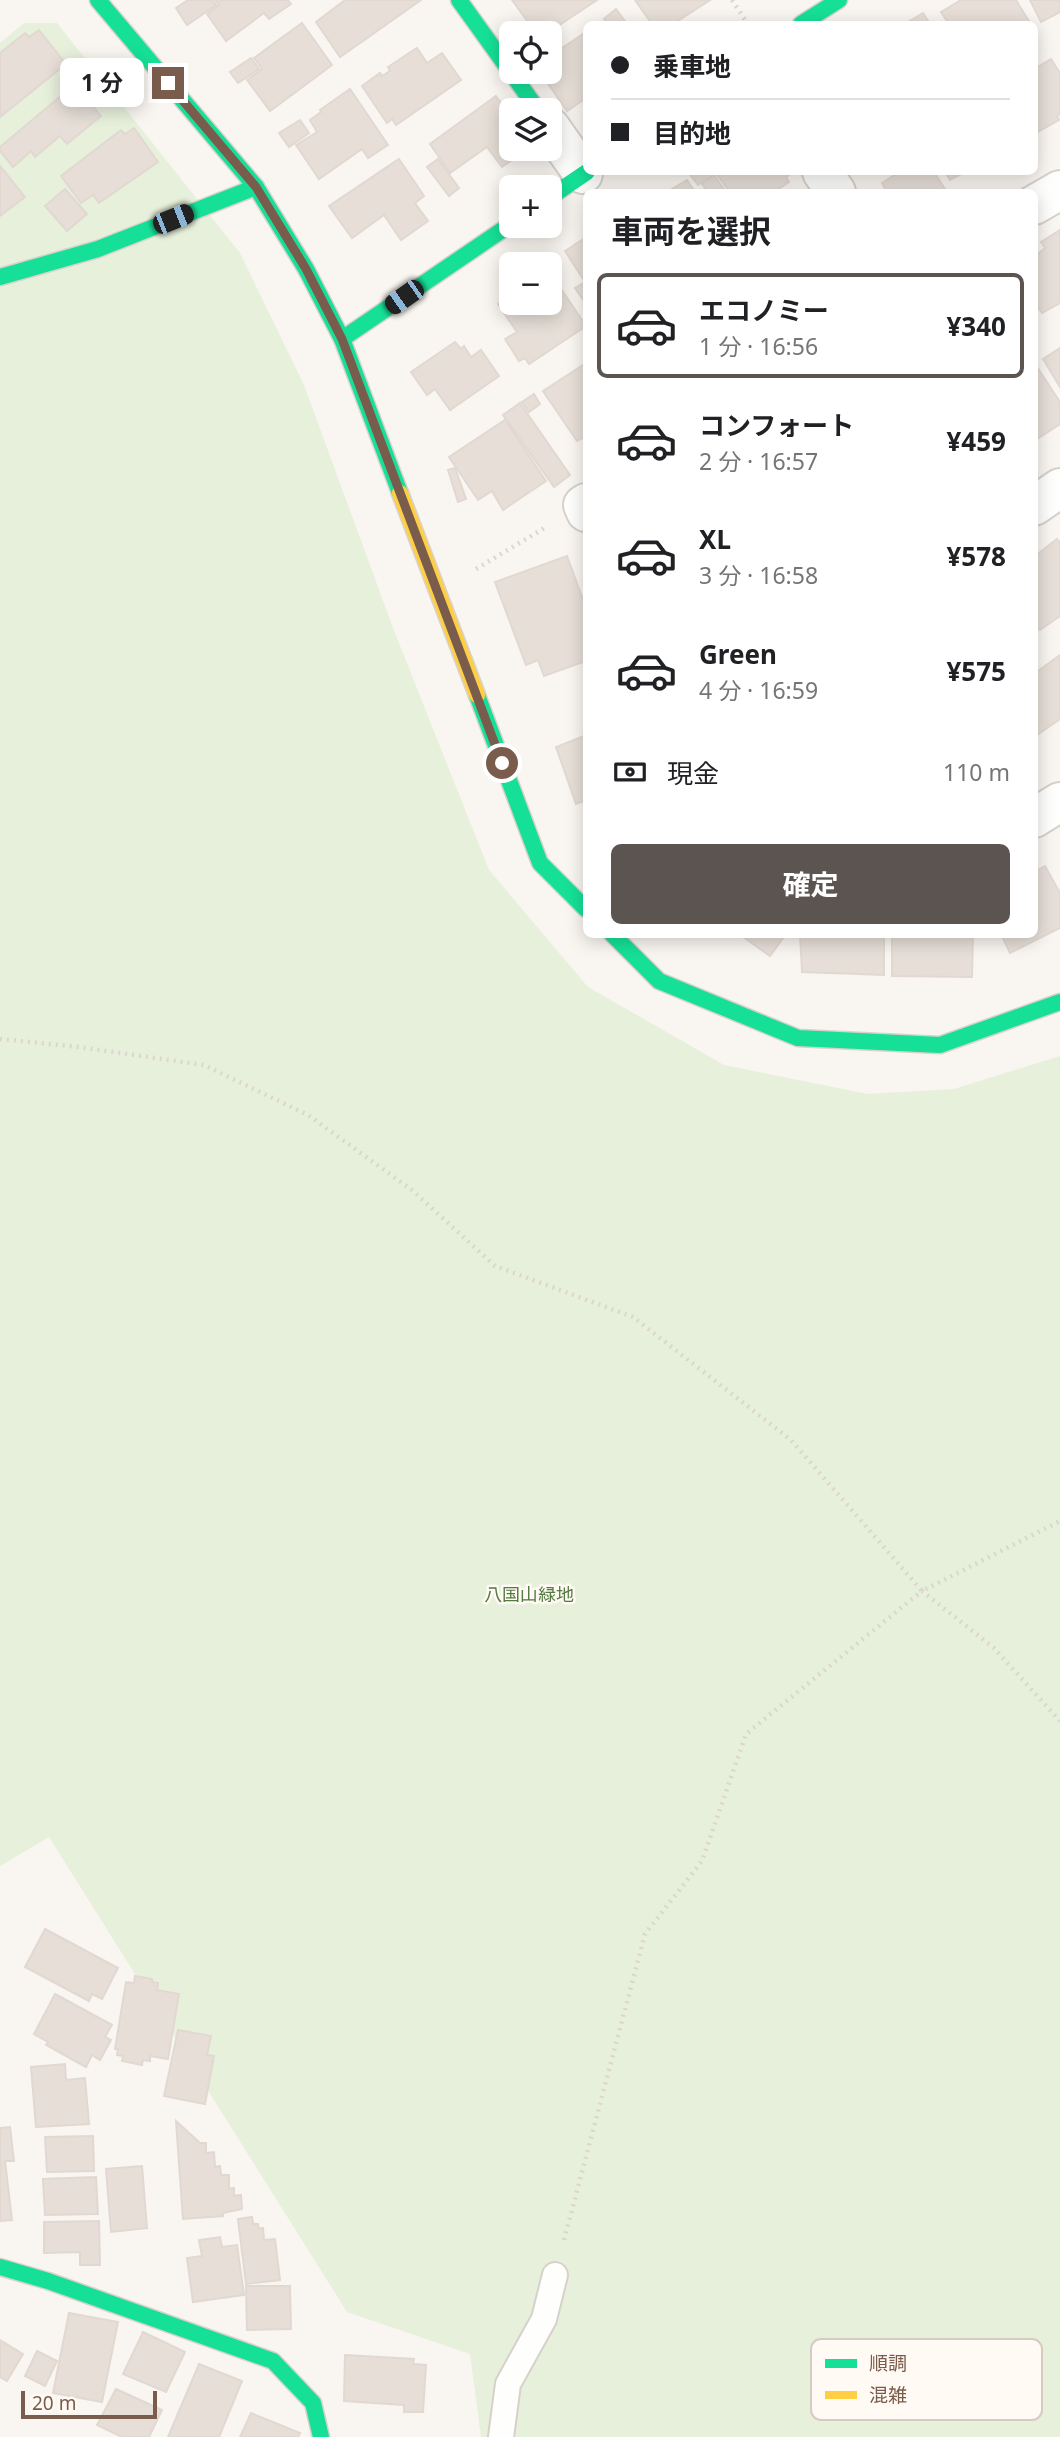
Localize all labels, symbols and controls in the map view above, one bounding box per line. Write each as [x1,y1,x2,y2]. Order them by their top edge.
map controls [499,21,562,315]
button: locate [499,21,562,84]
text: 乗車地 [653,48,731,84]
callout: 1 分 [60,58,144,108]
text: 1 分 [81,66,123,98]
route end [152,67,184,99]
button: layers [499,98,562,161]
text: 目的地 [653,115,731,151]
button: + [499,175,562,238]
car [150,201,197,237]
text: 車両を選択 [611,209,771,252]
button: − [499,252,562,315]
car [381,276,428,318]
text: エコノミー [699,292,829,328]
icon: car [615,294,678,357]
text: ¥340 [947,308,1006,344]
text: 1 分 · 16:56 [699,330,818,362]
text: コンフォート [699,407,854,443]
icon: car [615,409,678,472]
text: ¥459 [947,423,1006,459]
text: 2 分 · 16:57 [699,445,818,477]
text: XL [699,521,731,557]
icon: car [615,524,678,587]
text: ¥578 [947,538,1006,574]
text: 3 分 · 16:58 [699,559,818,591]
text: Green [699,636,777,672]
icon: car [615,639,678,702]
text: ¥575 [947,653,1006,689]
text: 4 分 · 16:59 [699,674,818,706]
route start [486,747,518,779]
icon: cash [611,753,649,791]
text: 現金 [667,755,719,791]
text: 110 m [943,756,1010,788]
button: 確定 [611,844,1010,924]
park label: 八国山緑地 [484,1582,574,1606]
legend [811,2339,1042,2420]
text: 順調 [869,2350,907,2376]
text: 混雑 [869,2382,907,2408]
scale bar [21,2388,158,2420]
text: 20 m [32,2390,76,2416]

